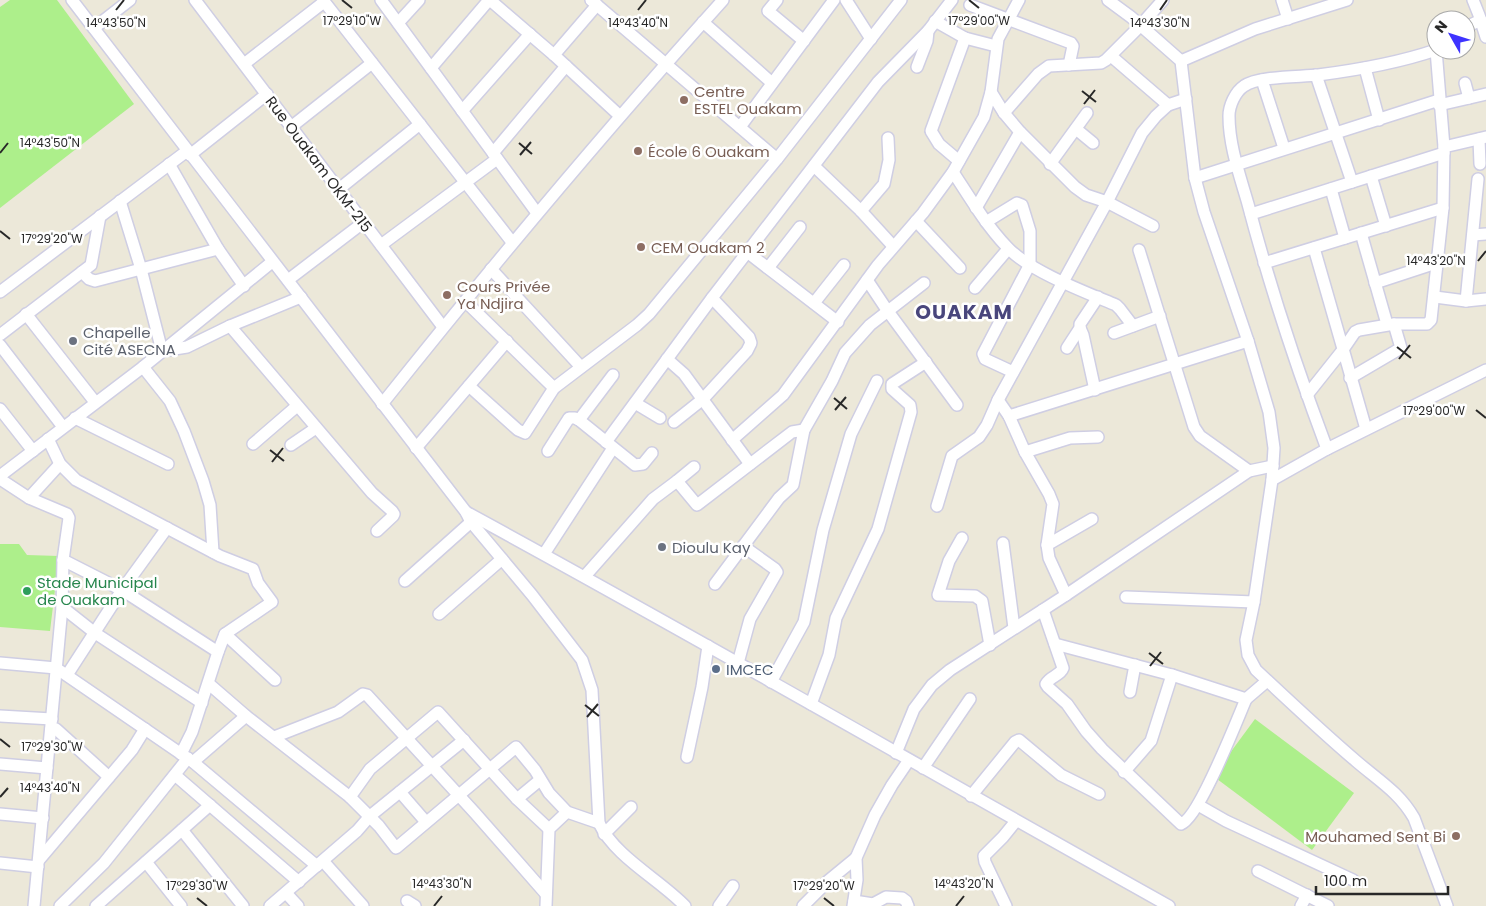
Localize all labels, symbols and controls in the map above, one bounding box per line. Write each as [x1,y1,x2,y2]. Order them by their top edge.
north arrow [1426,10,1476,60]
text: 17°29'10"W [323,12,381,29]
text: 17°29'00"W [948,12,1010,29]
text: 14°43'50"N [86,14,146,31]
text: 14°43'40"N [608,14,668,31]
text: 14°43'30"N [1130,14,1190,31]
text: N [1430,16,1452,37]
place label: Centre ESTEL Ouakam [694,81,802,119]
street label: Rue Ouakam OKM-215 [261,92,377,236]
marker: Centre ESTEL Ouakam [678,94,690,106]
text: 14°43'50"N [20,134,80,151]
place label: École 6 Ouakam [648,141,770,162]
marker: École 6 Ouakam [632,145,644,157]
text: 17°29'20"W [21,230,83,247]
place label: CEM Ouakam 2 [651,237,765,258]
marker: CEM Ouakam 2 [635,241,647,253]
text: 14°43'20"N [1406,252,1466,269]
place label: Cours Privée Ya Ndjira [457,276,550,314]
marker: Cours Privée Ya Ndjira [441,289,453,301]
district label: OUAKAM [915,298,1013,326]
place label: Chapelle Cité ASECNA [83,322,176,360]
marker: Chapelle Cité ASECNA [67,335,79,347]
text: 17°29'00"W [1403,402,1465,419]
place label: Dioulu Kay [672,537,751,558]
marker: Dioulu Kay [656,541,668,553]
place label: Stade Municipal de Ouakam [37,572,157,610]
marker: Stade Municipal de Ouakam [21,585,33,597]
place label: IMCEC [726,659,773,680]
marker: IMCEC [710,663,722,675]
text: 17°29'30"W [21,738,83,755]
text: 14°43'40"N [20,779,80,796]
place label: Mouhamed Sent Bi [1305,826,1446,847]
marker: Mouhamed Sent Bi [1450,830,1462,842]
scale bar [1316,864,1448,896]
text: 100 m [1324,870,1367,891]
text: 14°43'30"N [412,875,472,892]
text: 14°43'20"N [934,875,994,892]
text: 17°29'30"W [166,877,228,894]
text: 17°29'20"W [793,877,855,894]

